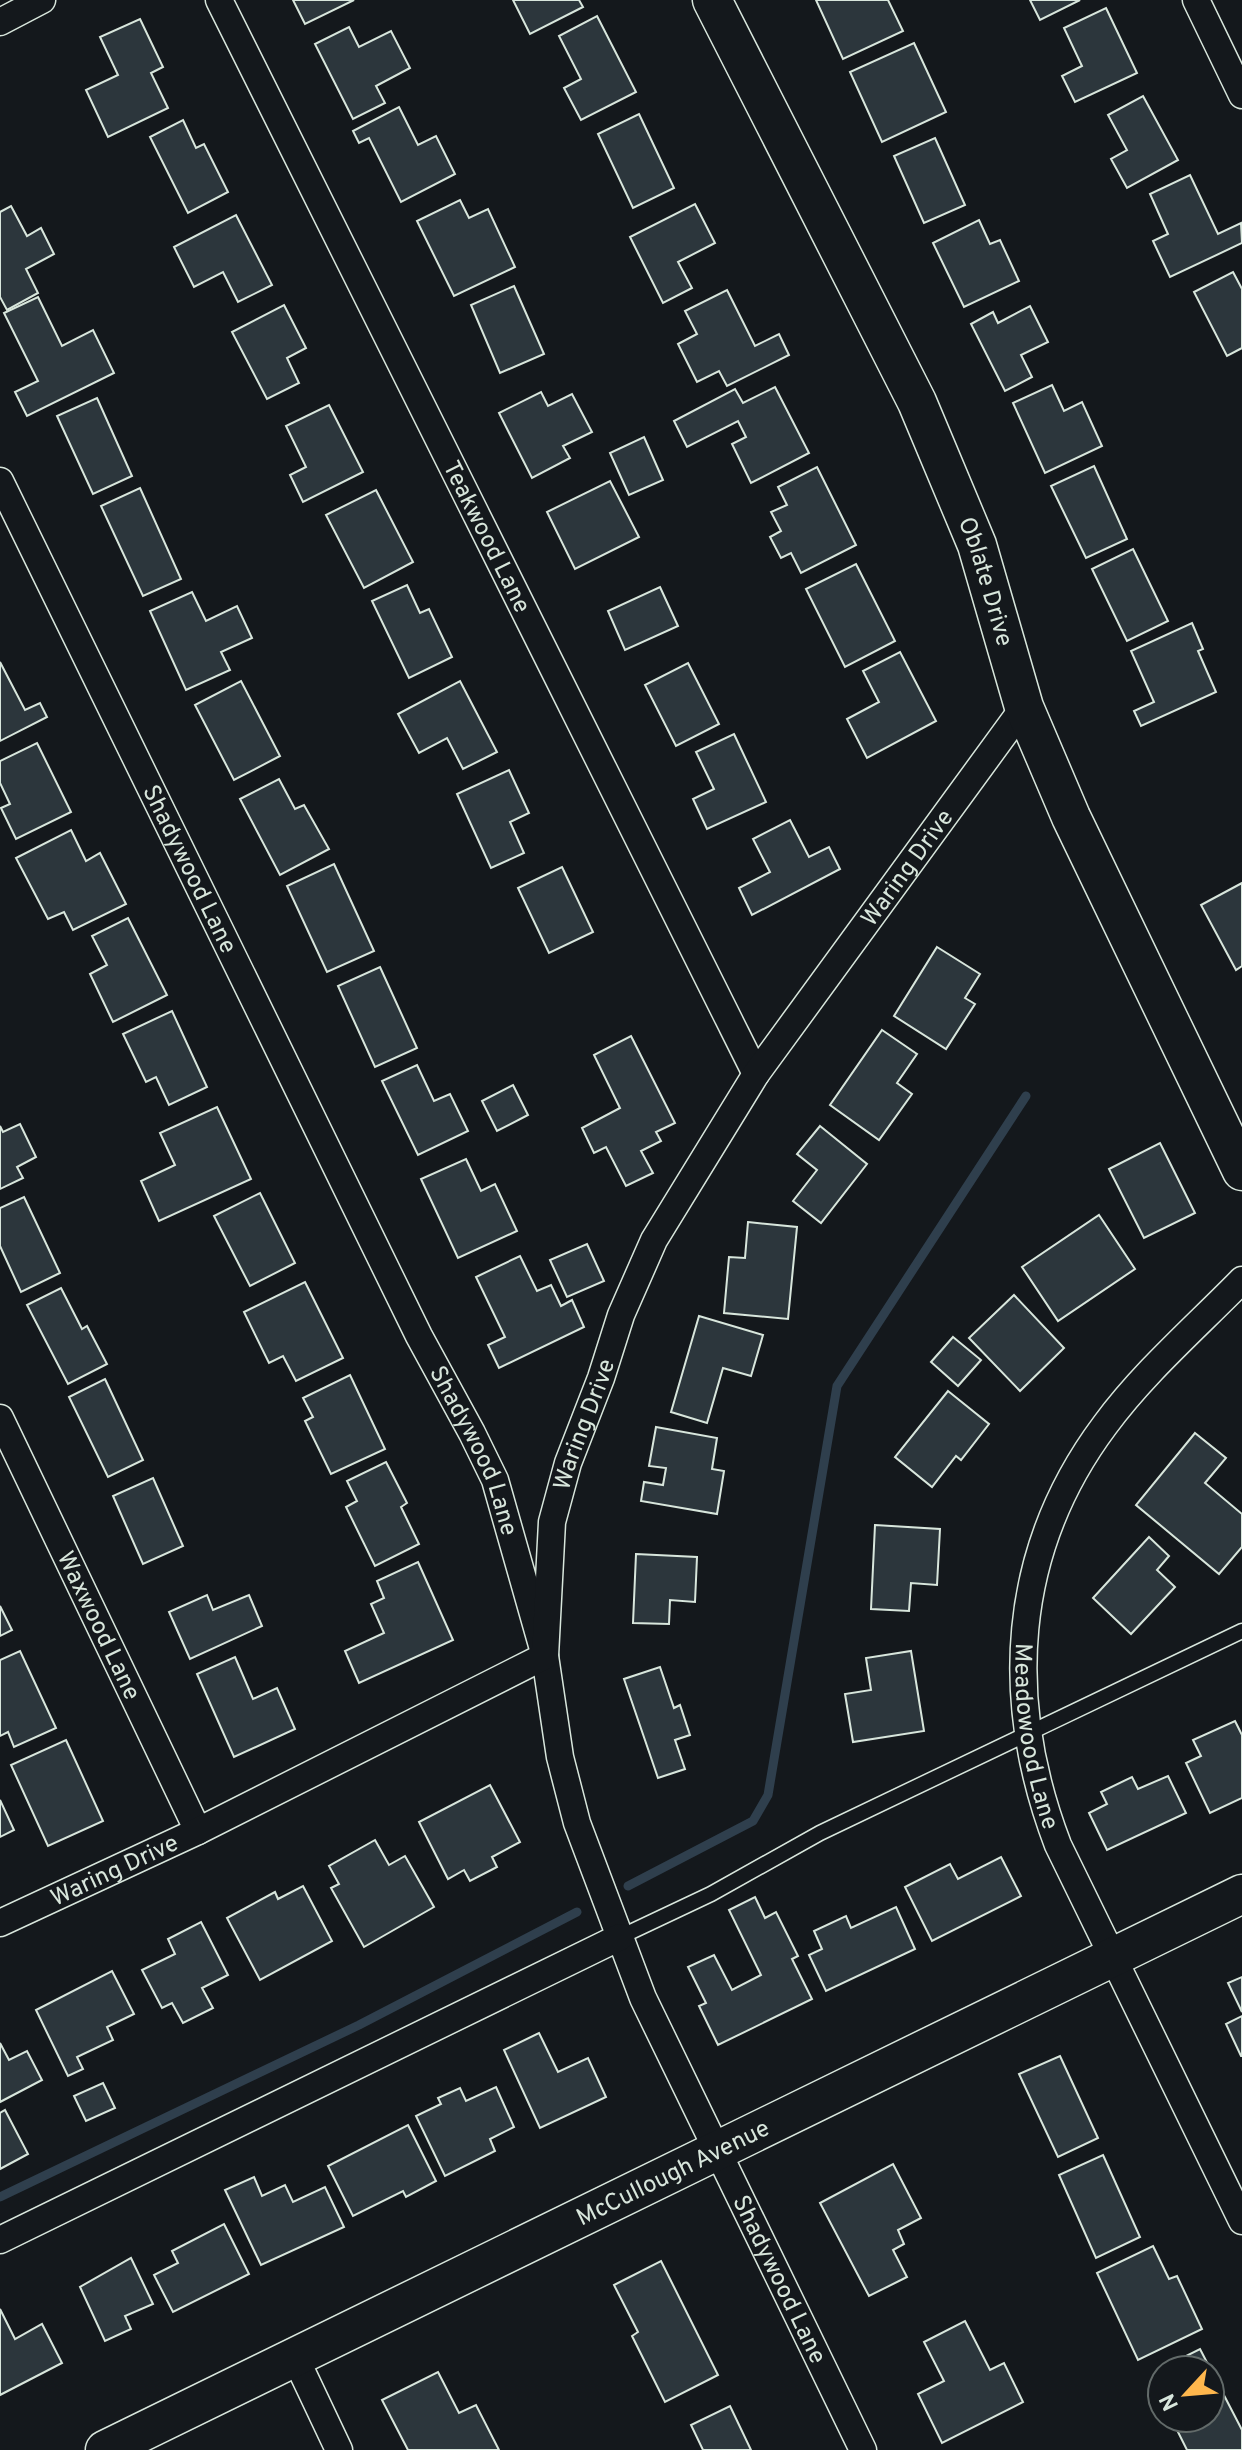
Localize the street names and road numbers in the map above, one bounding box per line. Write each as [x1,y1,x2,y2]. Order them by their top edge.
street label: Teakwood Lane [435,456,536,619]
street label: Oblate Drive [950,513,1019,650]
street label: Shadywood Lane [134,781,242,959]
street label: Waring Drive [856,804,961,933]
street label: Waring Drive [548,1356,623,1494]
street label: Shadywood Lane [421,1361,523,1539]
street label: Waxwood Lane [49,1547,146,1706]
street label: Meadowood Lane [1006,1643,1064,1834]
street label: Waring Drive [46,1829,184,1914]
street label: McCullough Avenue [572,2114,775,2234]
street label: Shadywood Lane [724,2191,832,2369]

